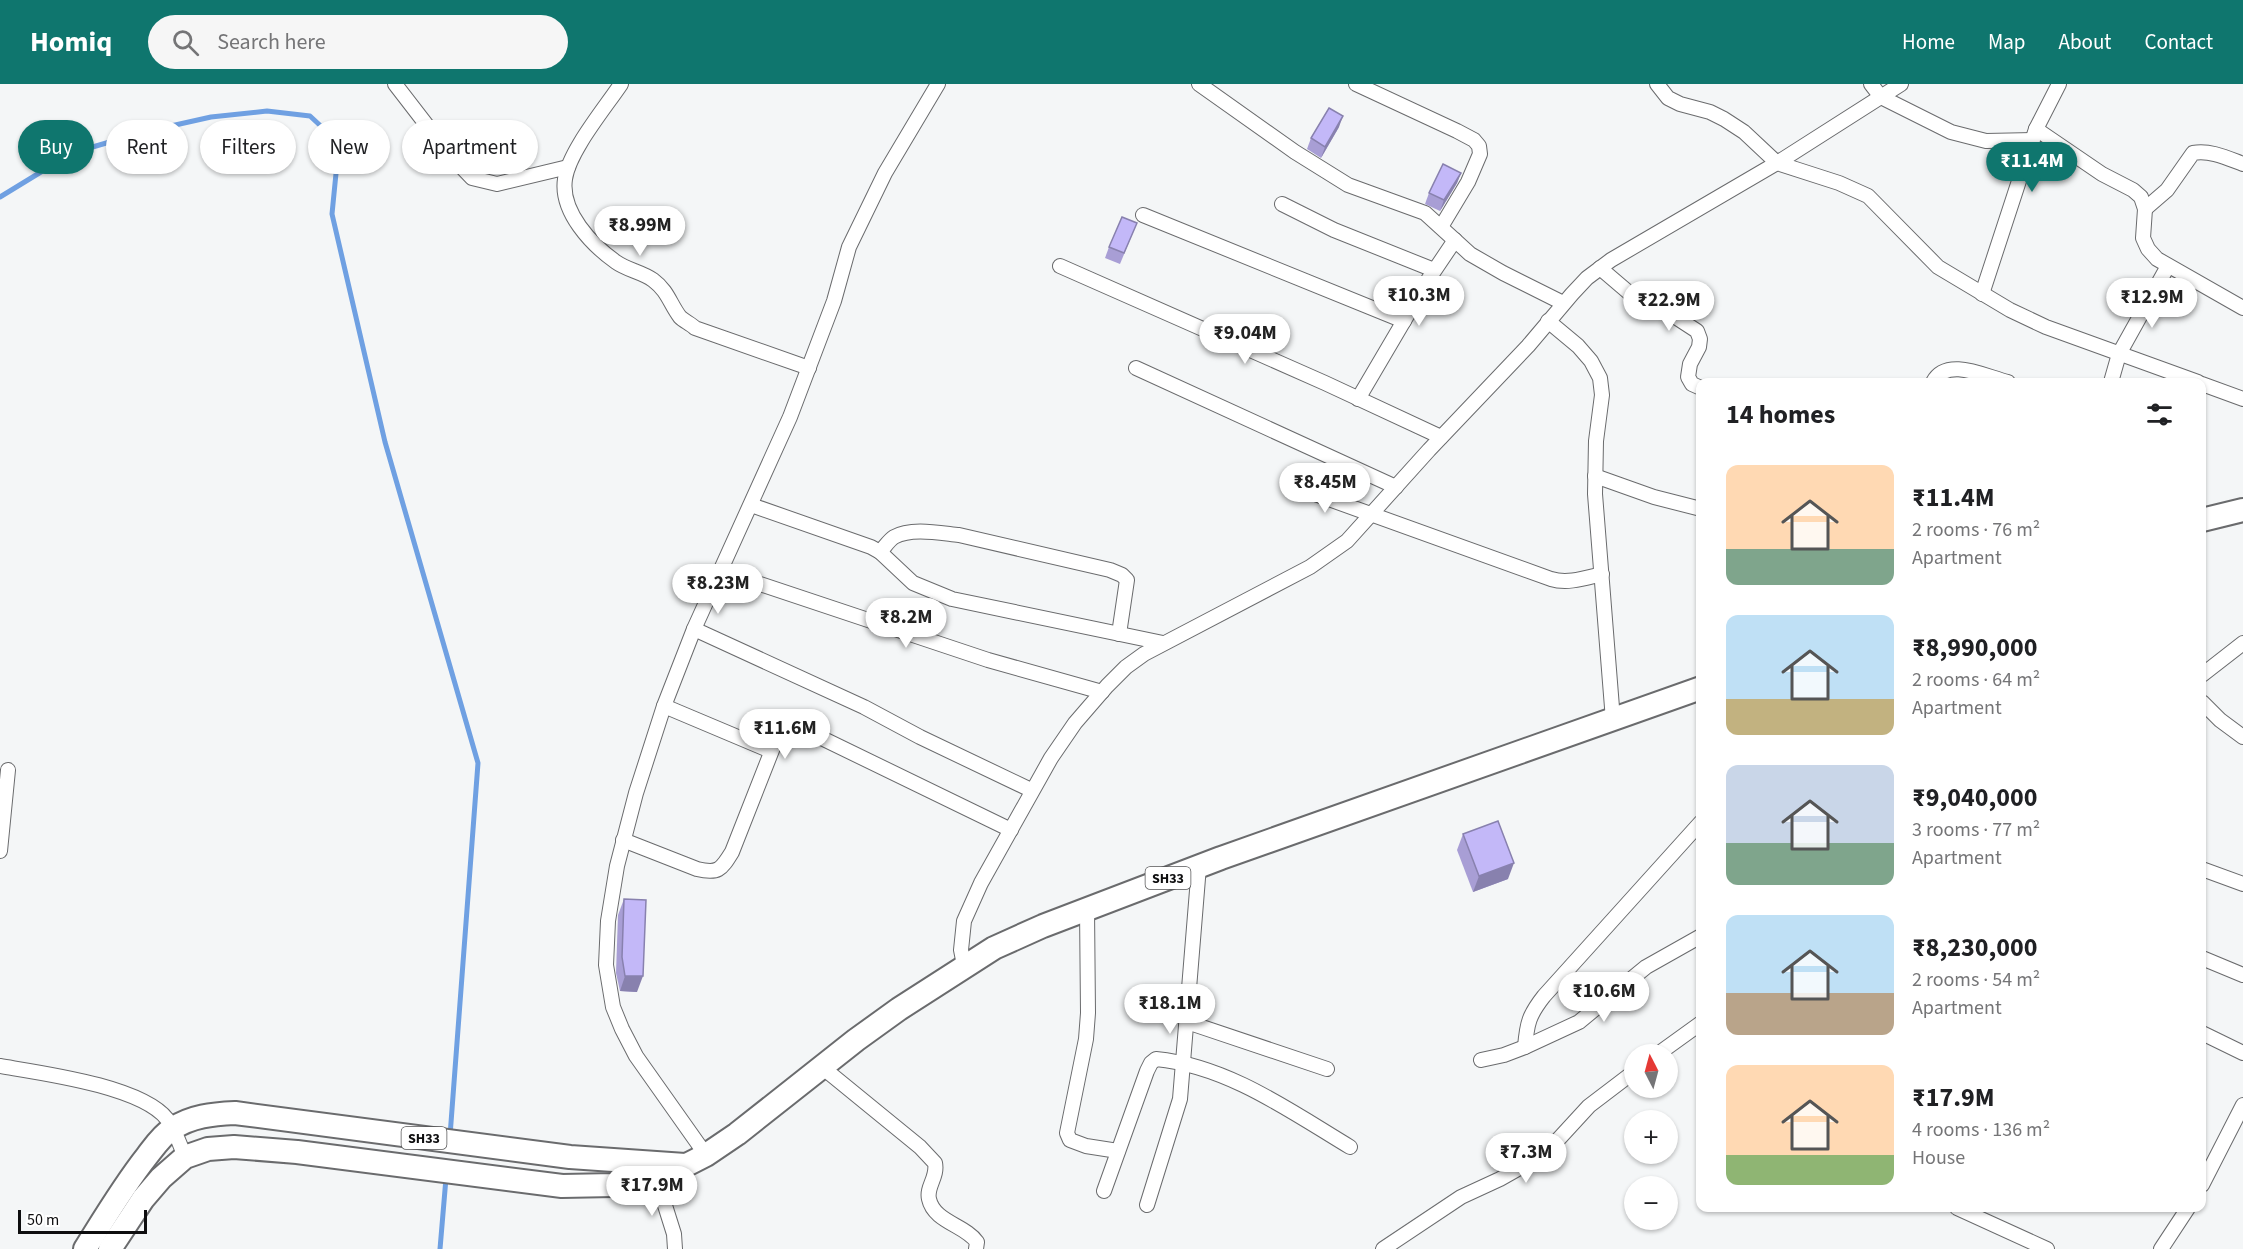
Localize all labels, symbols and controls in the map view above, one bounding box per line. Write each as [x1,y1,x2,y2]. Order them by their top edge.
search box [148,15,568,69]
text: Homiq [30,22,112,62]
icon: search [169,26,202,59]
text: Search here [217,26,326,58]
text: Home [1902,27,1955,57]
text: Map [1988,27,2026,57]
text: About [2059,27,2111,57]
text: Contact [2144,27,2213,57]
chip: Buy [18,120,94,174]
chip: Rent [106,120,188,174]
chip: Filters [200,120,296,174]
chip: New [308,120,390,174]
chip: Apartment [402,120,538,174]
pin: ₹11.4M [1983,142,2081,193]
text: ₹11.4M [2000,147,2064,175]
pin: ₹8.99M [591,206,689,257]
text: ₹8.99M [608,211,672,239]
pin: ₹10.3M [1370,276,1468,327]
pin: ₹12.9M [2103,278,2201,329]
text: ₹10.3M [1387,281,1451,309]
pin: ₹22.9M [1620,281,1718,332]
text: ₹12.9M [2120,283,2184,311]
text: ₹22.9M [1637,286,1701,314]
pin: ₹9.04M [1196,314,1294,365]
text: ₹9.04M [1213,319,1277,347]
text: 14 homes [1726,396,1835,433]
icon: filters [2143,398,2176,431]
pin: ₹8.45M [1276,463,1374,514]
text: ₹8.45M [1293,468,1357,496]
text: ₹11.4M [1912,479,1995,516]
icon: home [1774,489,1846,561]
text: 2 rooms · 76 m² [1912,516,2040,544]
text: Apartment [1912,544,2002,572]
pin: ₹8.23M [669,564,767,615]
text: ₹8.23M [686,569,750,597]
pin: ₹8.2M [864,598,948,649]
text: ₹8.2M [880,603,932,631]
text: ₹8,990,000 [1912,629,2037,666]
icon: home [1774,639,1846,711]
text: 2 rooms · 64 m² [1912,666,2040,694]
text: Apartment [1912,694,2002,722]
pin: ₹11.6M [736,709,834,760]
text: ₹11.6M [753,714,817,742]
text: ₹9,040,000 [1912,779,2037,816]
icon: home [1774,789,1846,861]
text: 3 rooms · 77 m² [1912,816,2040,844]
text: Apartment [1912,844,2002,872]
road number: SH33 [1146,867,1190,889]
text: ₹8,230,000 [1912,929,2037,966]
icon: home [1774,939,1846,1011]
text: 2 rooms · 54 m² [1912,966,2040,994]
pin: ₹10.6M [1555,972,1653,1023]
text: ₹10.6M [1572,977,1636,1005]
pin: ₹18.1M [1121,984,1219,1035]
text: ₹18.1M [1138,989,1202,1017]
text: Apartment [1912,994,2002,1022]
north arrow [1624,1044,1678,1098]
map controls [1624,1044,1678,1230]
text: ₹17.9M [1912,1079,1995,1116]
icon: home [1774,1089,1846,1161]
button: + [1624,1110,1678,1164]
text: 4 rooms · 136 m² [1912,1116,2050,1144]
road number: SH33 [402,1127,446,1149]
pin: ₹7.3M [1484,1133,1568,1184]
text: ₹7.3M [1500,1138,1552,1166]
text: House [1912,1144,1965,1172]
pin: ₹17.9M [603,1166,701,1217]
text: ₹17.9M [620,1171,684,1199]
button: − [1624,1176,1678,1230]
scale bar [18,1207,147,1234]
text: 50 m [27,1209,59,1231]

